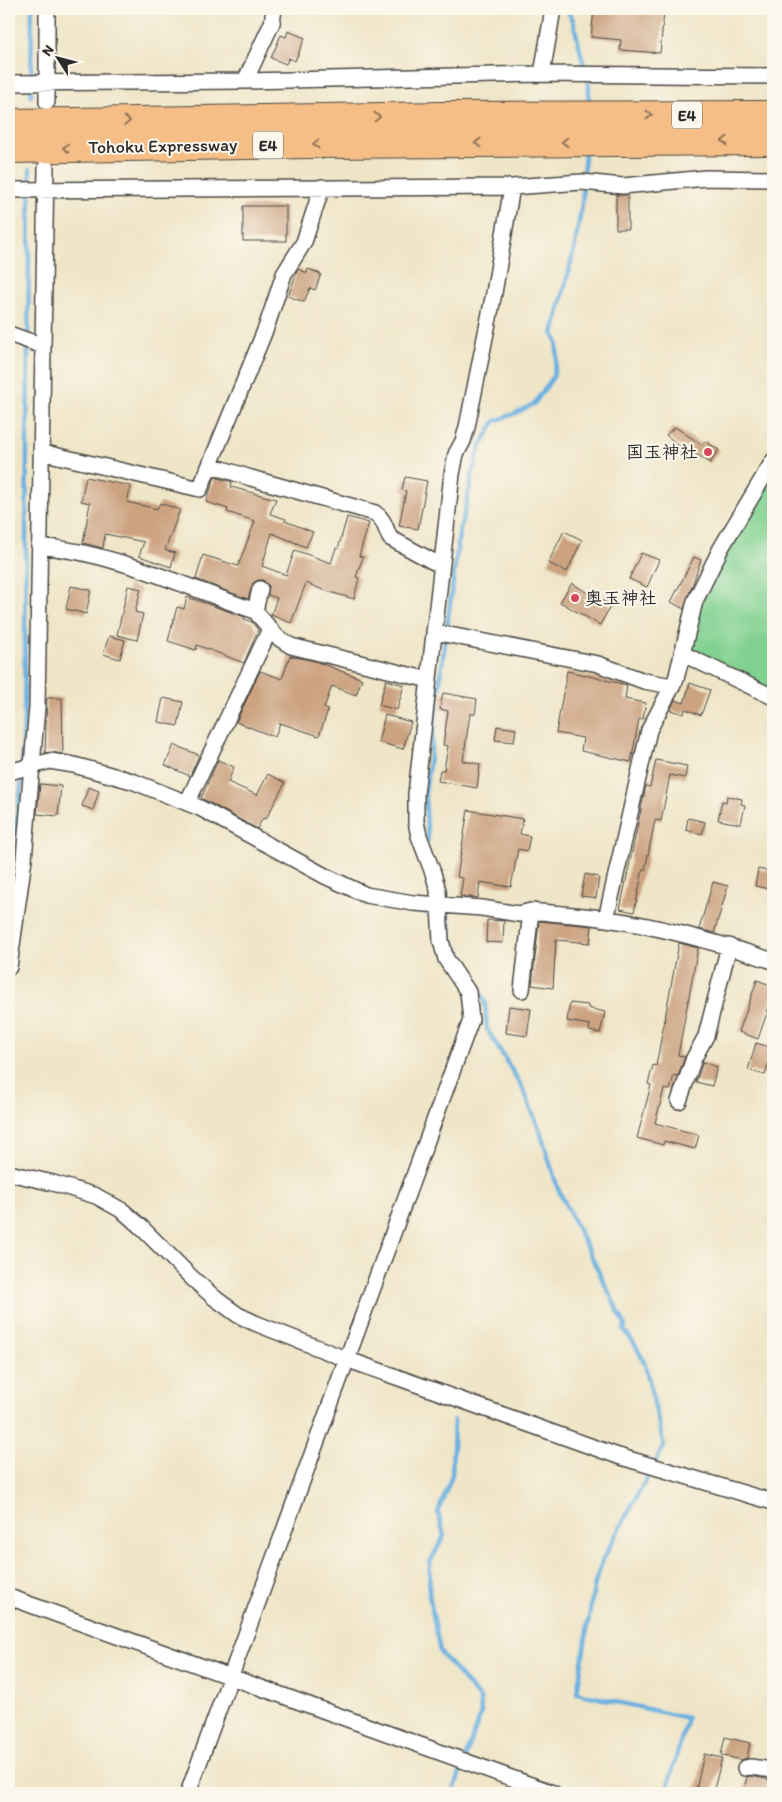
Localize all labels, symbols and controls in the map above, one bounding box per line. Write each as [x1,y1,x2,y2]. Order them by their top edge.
north arrow [32,32,82,82]
text: N [38,42,58,59]
road number: E4 [672,102,702,128]
one-way arrow [645,110,653,120]
one-way arrow [374,112,382,122]
one-way arrow [124,116,132,126]
road number: E4 [253,132,283,158]
street label: Tohoku Expressway [88,134,238,158]
one-way arrow [720,136,728,146]
one-way arrow [561,137,568,147]
one-way arrow [474,138,482,148]
one-way arrow [311,139,319,149]
one-way arrow [61,143,69,153]
place label: 国玉神社 [626,441,698,463]
marker: 国玉神社 [702,446,714,458]
place label: 奥玉神社 [585,587,657,609]
marker: 奥玉神社 [569,592,581,604]

